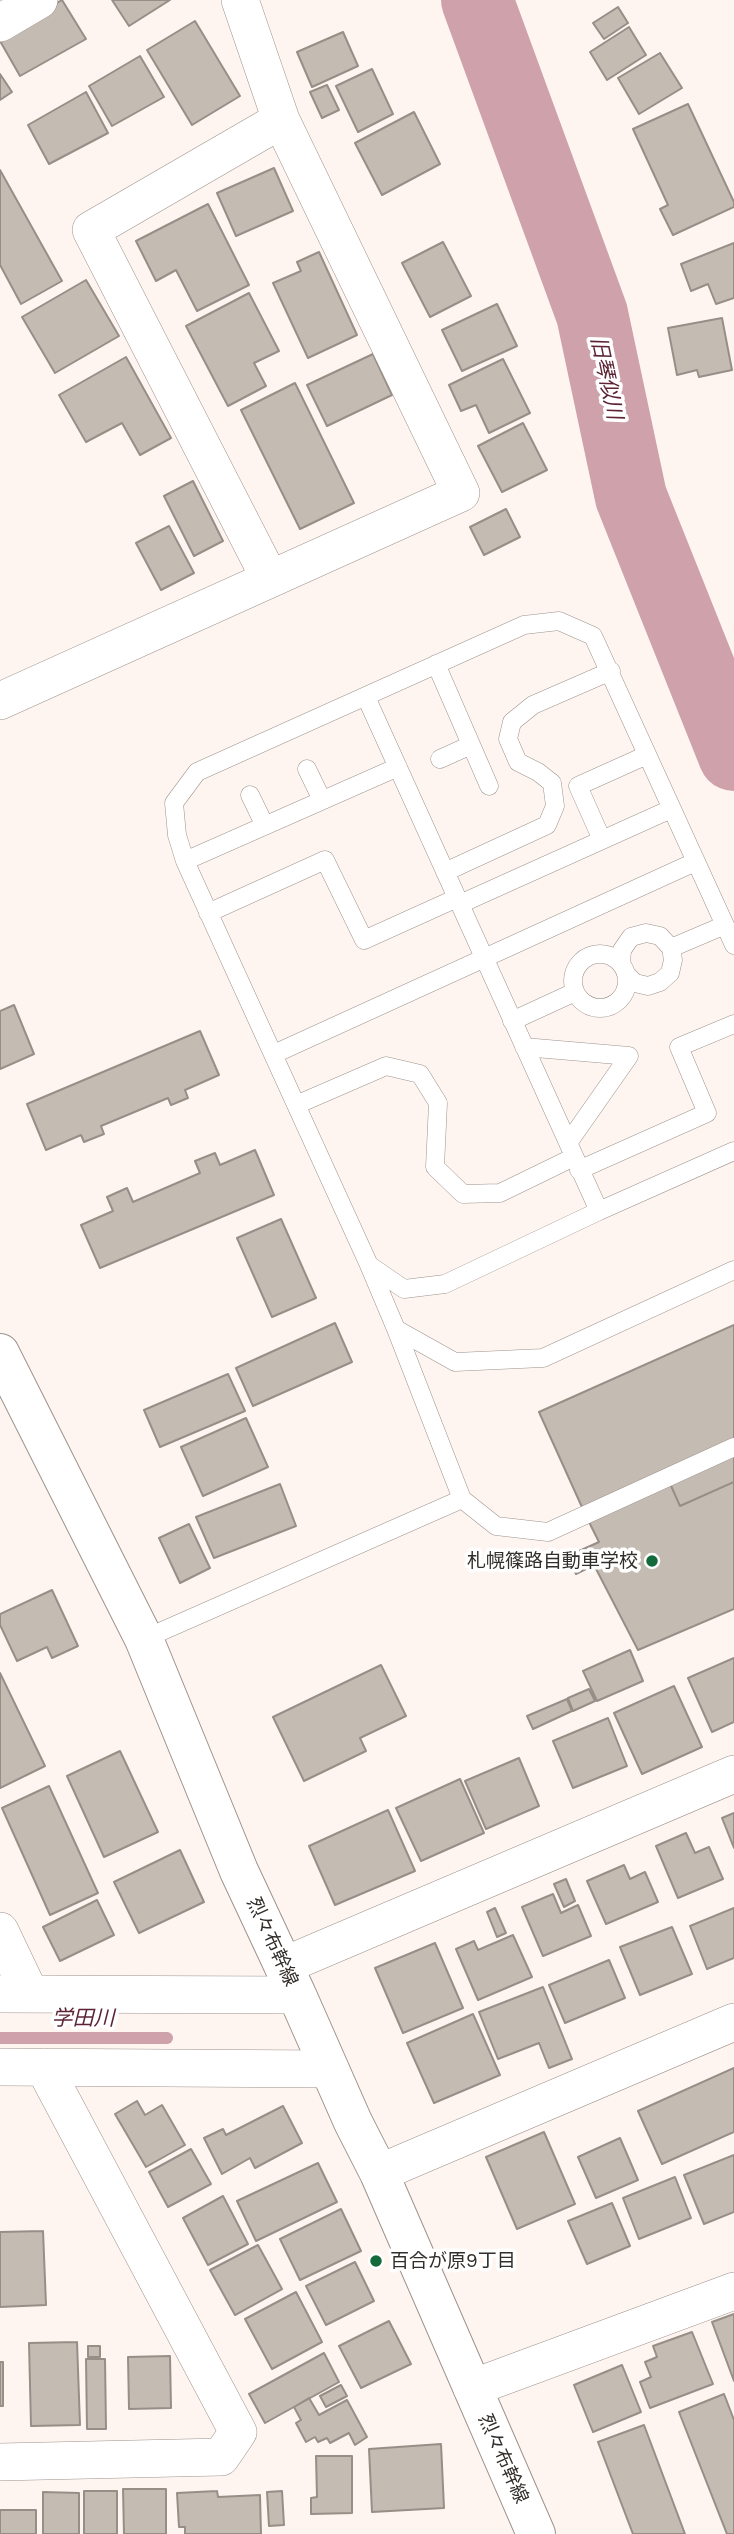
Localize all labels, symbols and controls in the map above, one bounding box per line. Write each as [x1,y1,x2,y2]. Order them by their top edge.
water label: 旧琴似川 [585,334,627,422]
place label: 札幌篠路自動車学校 [467,1550,638,1572]
marker: 札幌篠路自動車学校 [644,1553,660,1569]
street label: 烈々布幹線 [242,1894,302,1990]
water label: 学田川 [52,2006,114,2032]
place label: 百合が原9丁目 [390,2250,516,2272]
marker: 百合が原9丁目 [368,2253,384,2269]
street label: 烈々布幹線 [473,2411,533,2507]

